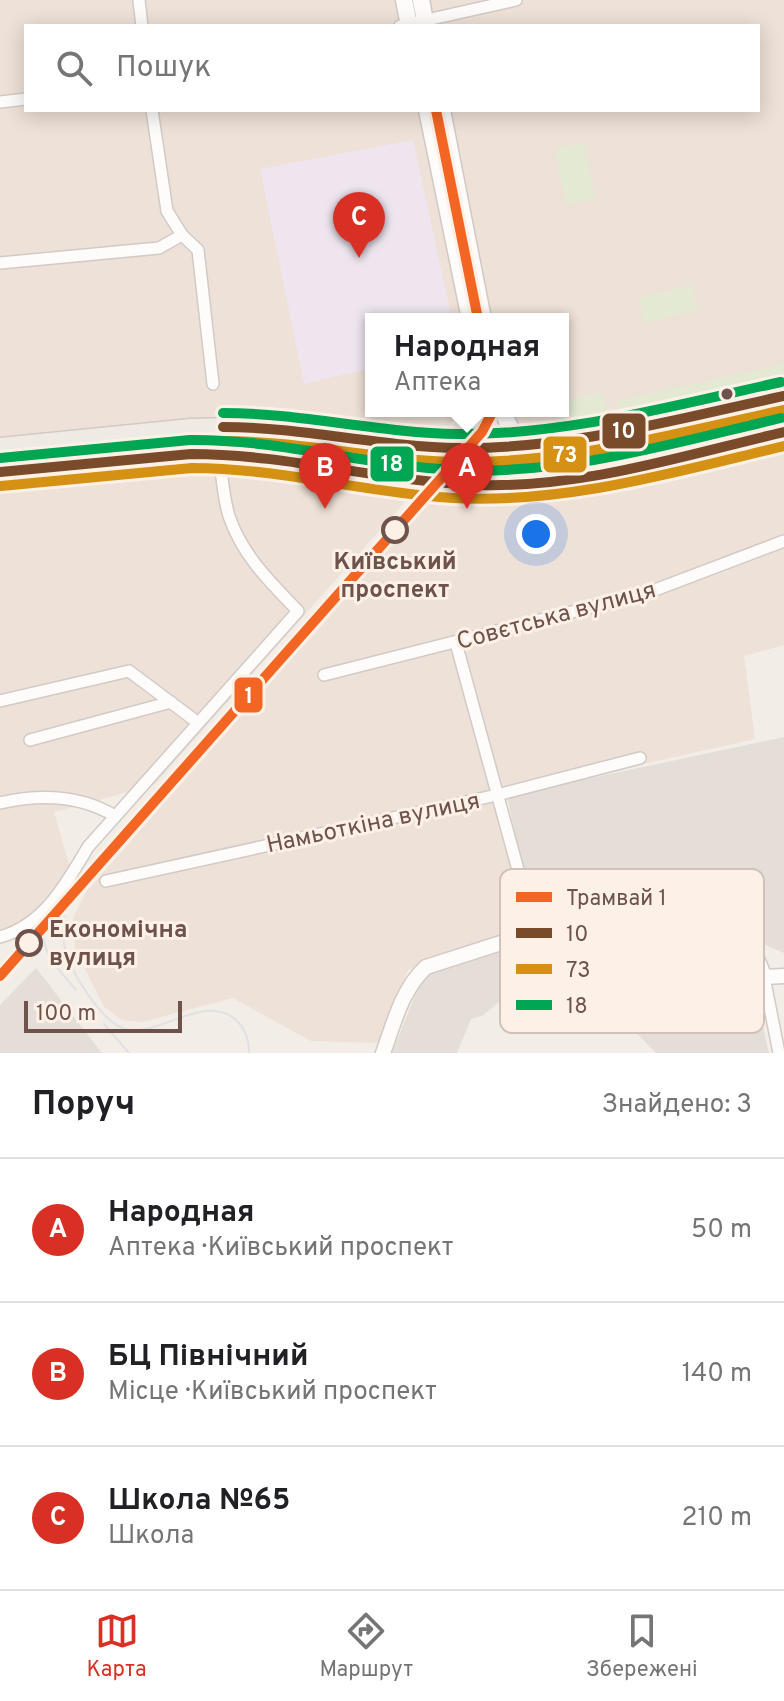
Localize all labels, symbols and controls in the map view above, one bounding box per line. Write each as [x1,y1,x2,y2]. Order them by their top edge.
search box [24,24,760,112]
icon: search [52,46,96,90]
text: Пошук [116,50,211,87]
pin: C [333,192,385,258]
popup [365,313,569,417]
text: Народная [394,330,540,367]
text: Аптека [394,367,481,400]
unlabelled marker [719,386,735,402]
line badge: 10 [601,412,647,450]
text: 10 [612,419,636,446]
line badge: 73 [542,435,588,474]
pin: B [299,443,351,509]
pin: A [441,443,493,509]
text: 73 [553,443,577,470]
line badge: 18 [369,445,415,483]
text: 18 [381,452,403,479]
your location [516,514,556,554]
marker: Київський проспект [382,517,408,543]
place label: Київський проспект [333,548,457,606]
street label: Совєтська вулиця [454,576,659,658]
line badge: 1 [233,676,264,714]
text: 1 [245,684,253,711]
street label: Намьоткіна вулиця [264,787,483,861]
legend [500,869,764,1033]
text: Трамвай 1 [566,886,667,913]
place label: Економічна вулиця [49,916,187,974]
text: 10 [566,922,588,949]
marker: Економічна вулиця [16,930,42,956]
text: 73 [566,958,590,985]
text: 18 [566,994,588,1021]
scale bar [24,997,182,1033]
text: 100 m [36,1001,96,1028]
text: Поруч [32,1084,135,1127]
text: Знайдено: 3 [602,1089,752,1122]
text: Народная [108,1195,254,1232]
text: A [49,1214,67,1247]
text: 50 m [691,1214,752,1247]
text: Аптека · Київський проспект [108,1232,454,1265]
text: БЦ Північний [108,1339,308,1376]
text: B [49,1358,67,1391]
text: 140 m [682,1358,752,1391]
text: Місце · Київський проспект [108,1376,437,1409]
text: Школа №65 [108,1483,290,1520]
text: C [50,1502,66,1535]
text: 210 m [682,1502,752,1535]
text: Школа [108,1520,194,1553]
tab: Карта [86,1609,147,1684]
tab: Маршрут [320,1609,413,1684]
tab: Збережені [586,1609,698,1684]

